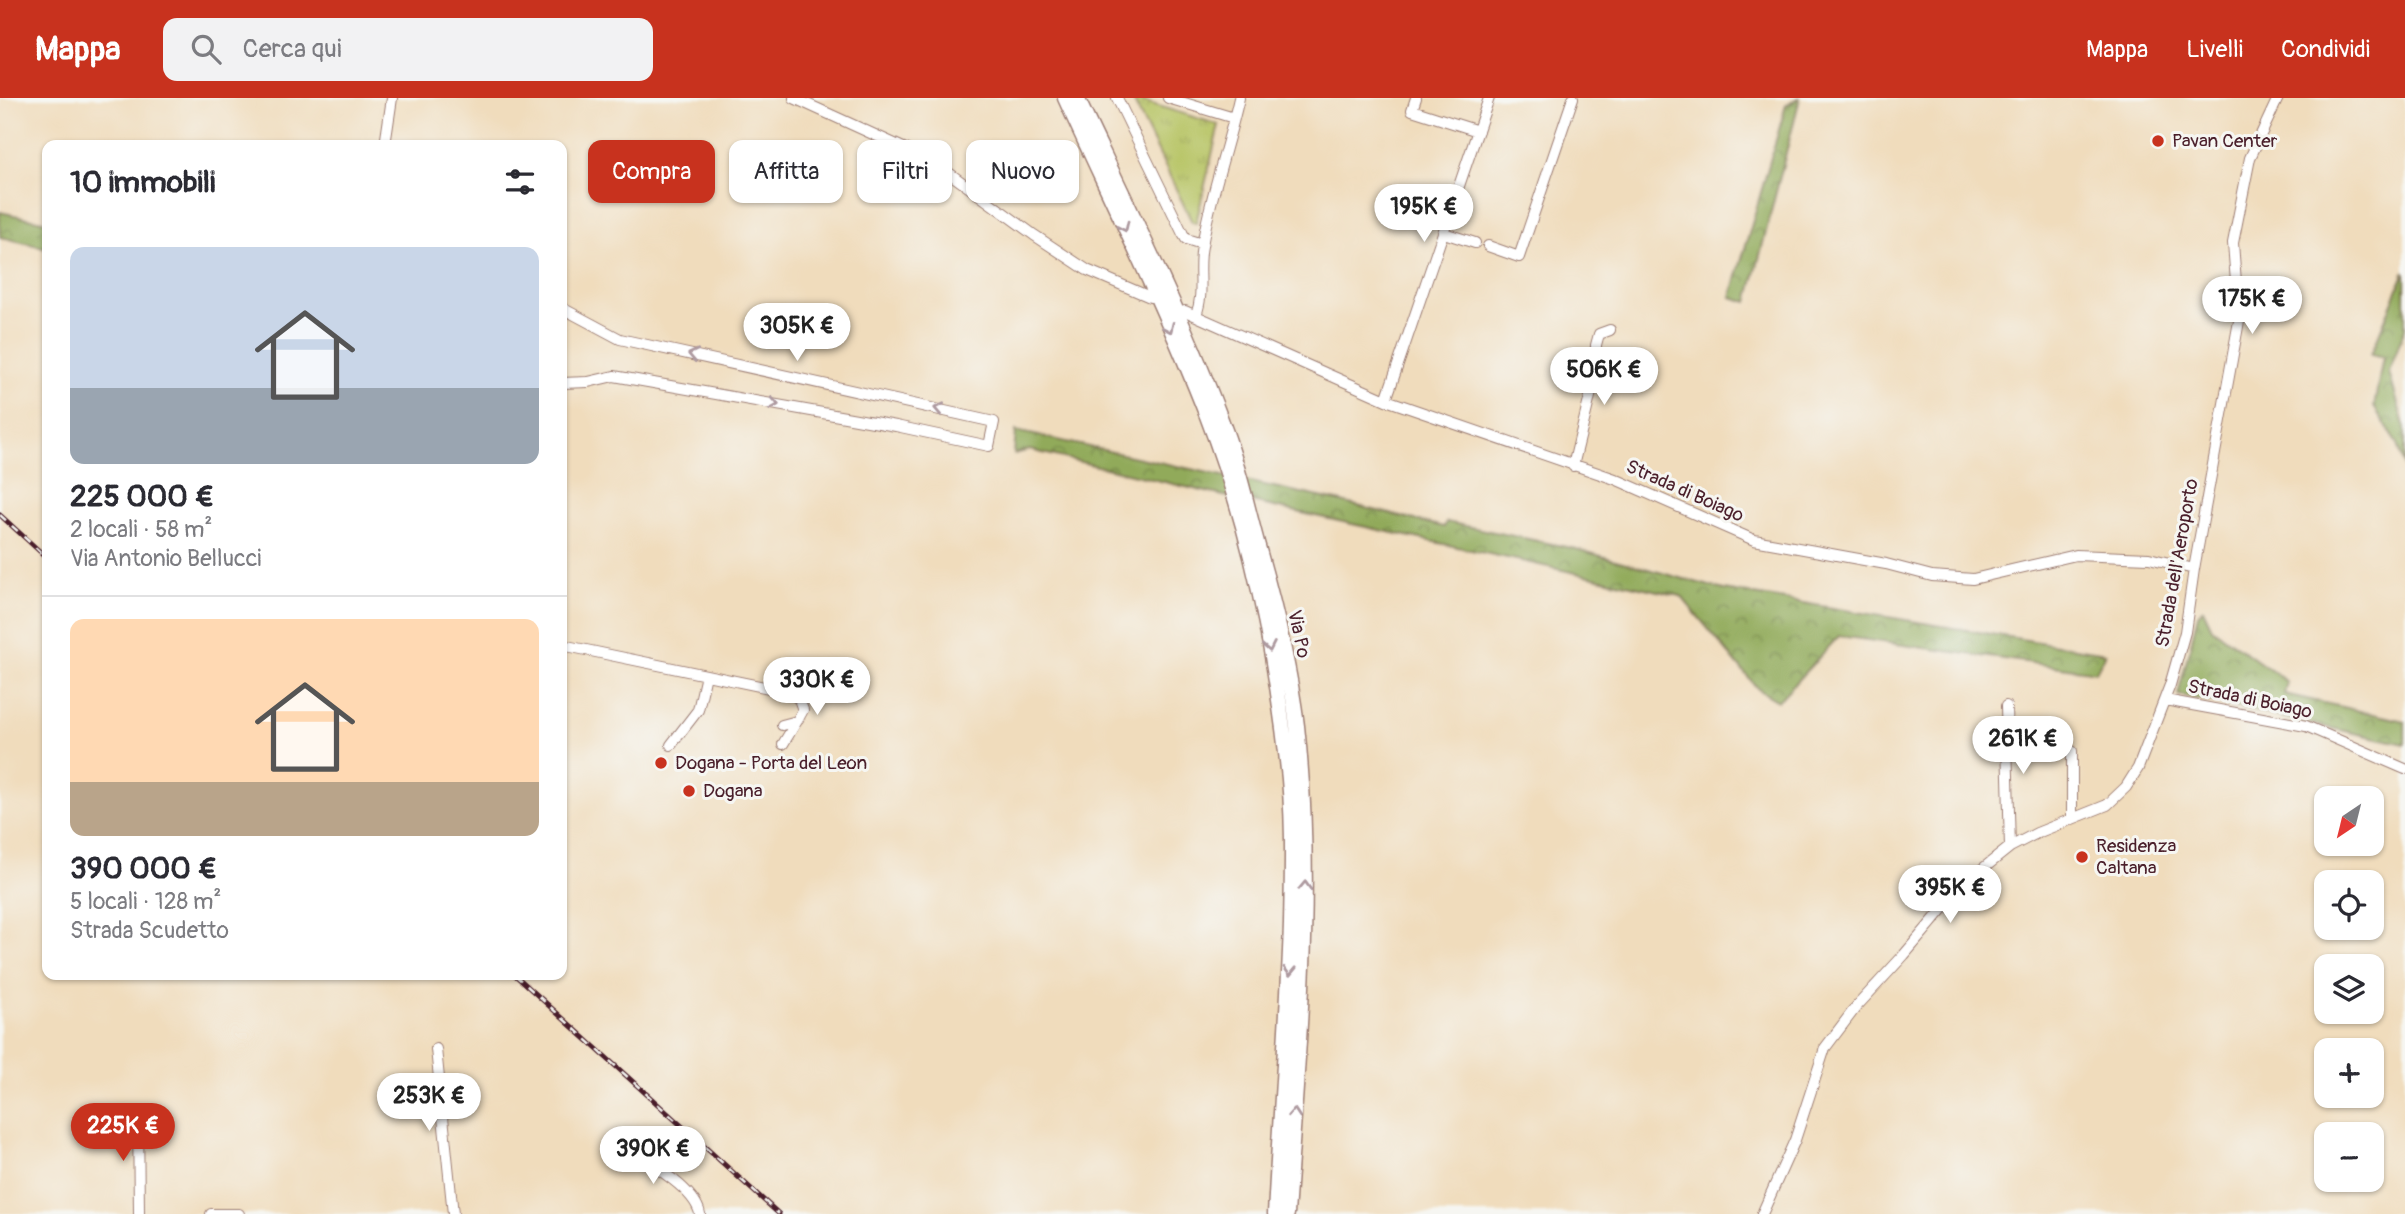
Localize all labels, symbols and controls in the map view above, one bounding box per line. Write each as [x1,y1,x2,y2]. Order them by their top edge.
search box [163,18,653,81]
text: Mappa [35,29,121,70]
icon: search [187,30,225,68]
text: Cerca qui [243,33,342,65]
text: Mappa [2086,35,2148,64]
text: Livelli [2186,35,2243,64]
text: Condividi [2281,35,2370,64]
place label: Pavan Center [2172,129,2278,153]
marker: Pavan Center [2150,133,2166,149]
chip: Compra [588,140,715,203]
chip: Affitta [729,140,843,203]
chip: Filtri [857,140,952,203]
chip: Nuovo [966,140,1079,203]
icon: filters [501,163,539,201]
text: 10 immobili [70,164,215,201]
pin: 195K € [1367,184,1481,244]
text: 195K € [1390,192,1458,221]
one-way arrow [1116,219,1130,232]
pin: 175K € [2195,276,2309,336]
text: 175K € [2218,284,2286,313]
icon: home [242,292,368,418]
pin: 305K € [740,303,854,363]
text: 305K € [759,311,835,340]
one-way arrow [1161,321,1175,333]
pin: 506K € [1547,348,1661,407]
one-way arrow [687,349,699,364]
text: 506K € [1566,355,1642,384]
one-way arrow [768,396,780,411]
one-way arrow [933,403,945,418]
street label: Strada di Boiago [1622,454,1748,528]
street label: Strada dell'Aeroporto [2150,477,2204,649]
text: 225 000 € [70,478,214,515]
text: 2 locali · 58 m² [70,515,212,544]
text: Via Antonio Bellucci [70,544,261,573]
street label: Via Po [1282,608,1316,660]
one-way arrow [1261,641,1276,653]
pin: 330K € [760,658,874,717]
icon: home [242,664,368,790]
text: 330K € [779,665,855,694]
street label: Strada di Boiago [2186,674,2314,724]
pin: 261K € [1966,716,2080,776]
text: 261K € [1988,724,2058,753]
place label: Dogana - Porta del Leon [675,751,867,775]
marker: Dogana - Porta del Leon [653,755,669,771]
place label: Dogana [703,779,763,803]
marker: Dogana [681,783,697,799]
north arrow [2314,786,2384,856]
map controls [2314,786,2384,1192]
place label: Residenza Caltana [2096,834,2176,880]
marker: Residenza Caltana [2074,849,2090,865]
text: 390 000 € [70,850,217,887]
pin: 395K € [1893,866,2007,925]
button: locate [2314,870,2384,940]
text: 395K € [1914,873,1986,902]
one-way arrow [1297,880,1313,890]
text: 5 locali · 128 m² [70,887,221,916]
text: Strada Scudetto [70,916,229,945]
button: layers [2314,954,2384,1024]
one-way arrow [1282,966,1297,977]
button: + [2314,1038,2384,1108]
pin: 253K € [372,1074,486,1133]
text: 253K € [393,1081,465,1110]
pin: 225K € [66,1104,180,1163]
one-way arrow [1287,1107,1302,1118]
text: 225K € [87,1111,159,1140]
button: − [2314,1122,2384,1192]
pin: 390K € [596,1126,710,1186]
text: 390K € [616,1134,690,1163]

